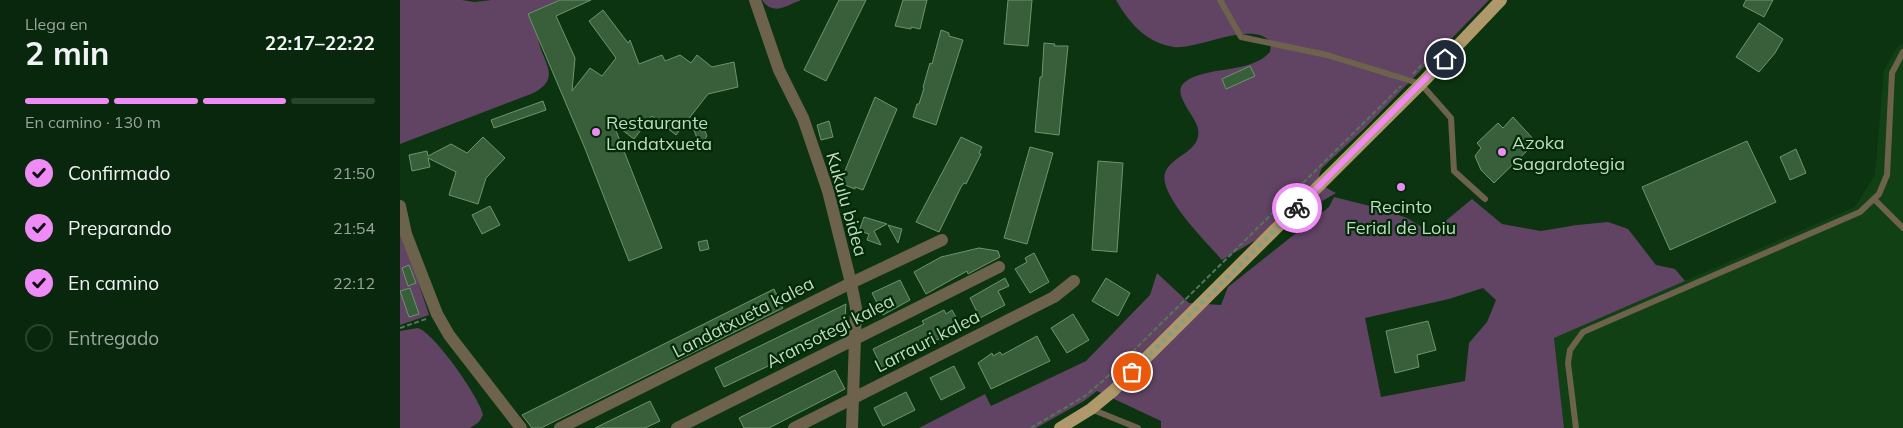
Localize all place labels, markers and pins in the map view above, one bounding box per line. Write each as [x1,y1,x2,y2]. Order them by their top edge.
pin [1424,38,1466,80]
place label: Restaurante Landatxueta [606,111,712,155]
marker: Restaurante Landatxueta [590,126,602,138]
place label: Azoka Sagardotegia [1512,131,1625,175]
marker: Azoka Sagardotegia [1496,146,1508,158]
marker: Recinto Ferial de Loiu [1395,181,1407,193]
place label: Recinto Ferial de Loiu [1346,195,1456,239]
pin [1111,351,1153,393]

